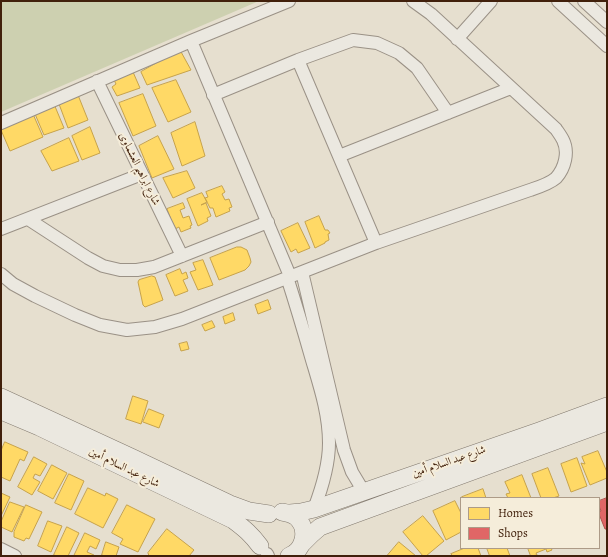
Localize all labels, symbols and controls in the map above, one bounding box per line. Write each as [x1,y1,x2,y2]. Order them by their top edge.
street label: شارع ابراهيم العشماوى [116,130,162,208]
street label: شارع عبد السلام أمين [410,443,488,481]
street label: شارع عبد السلام أمين [86,445,162,491]
legend [460,497,600,549]
text: Homes [498,505,533,521]
text: Shops [498,525,528,541]

